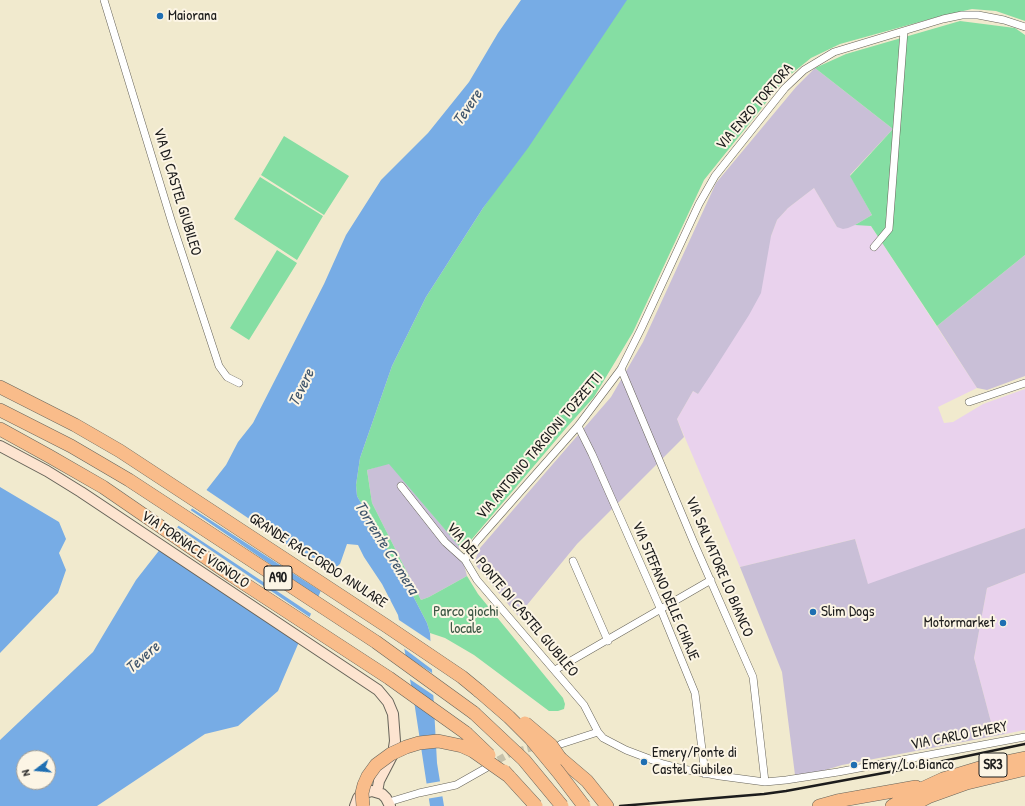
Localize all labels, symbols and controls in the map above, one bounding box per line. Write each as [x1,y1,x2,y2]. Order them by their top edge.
place label: Maiorana [168,7,217,25]
marker: Maiorana [155,11,165,21]
street label: VIA ENZO TORTORA [713,60,797,154]
water label: Tevere [449,86,487,130]
street label: VIA DI CASTEL GIUBILEO [149,126,205,258]
water label: Tevere [285,366,319,410]
street label: VIA ANTONIO TARGIONI TOZZETTI [473,369,607,523]
street label: VIA SALVATORE LO BIANCO [681,494,757,640]
water label: Torrente Cremera [350,498,422,598]
street label: VIA FORNACE VIGNOLO [138,507,252,593]
street label: GRANDE RACCORDO ANULARE [246,510,390,612]
street label: VIA DEL PONTE DI CASTEL GIUBILEO [442,519,582,681]
street label: VIA STEFANO DELLE CHIAJE [628,519,702,663]
road number: A90 [264,566,292,590]
park label: Parco giochi locale [433,603,499,638]
place label: Slim Dogs [821,603,875,621]
marker: Slim Dogs [808,607,818,617]
place label: Motormarket [924,614,995,632]
marker: Motormarket [998,618,1008,628]
water label: Tevere [122,638,164,678]
street label: VIA CARLO EMERY [909,718,1009,754]
place label: Emery/Ponte di Castel Giubileo [652,744,737,779]
north arrow [16,750,56,790]
road number: SR3 [979,753,1007,777]
place label: Emery/Lo Bianco [862,756,954,774]
marker: Emery/Ponte di Castel Giubileo [639,757,649,767]
marker: Emery/Lo Bianco [849,760,859,770]
text: N [18,768,33,778]

